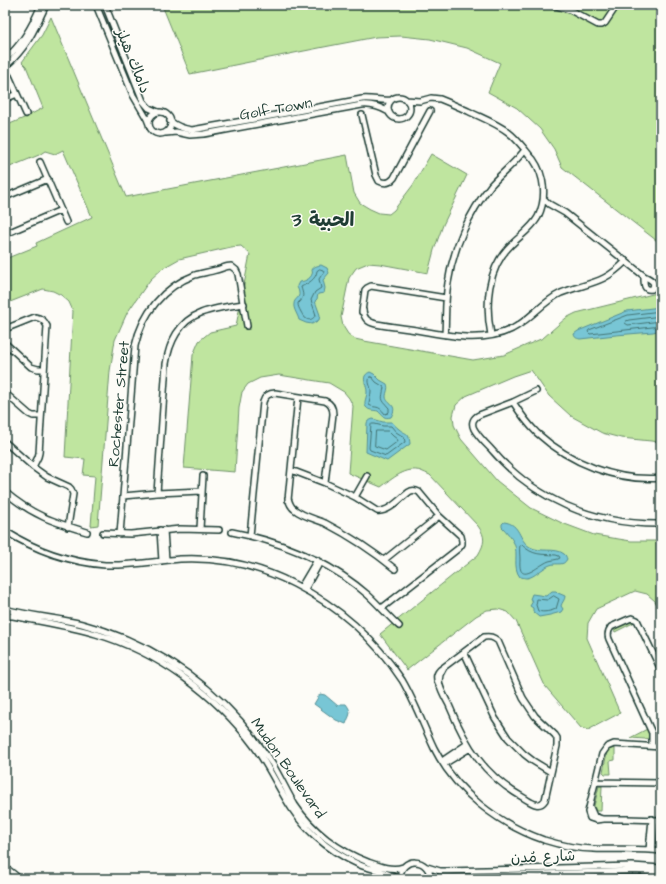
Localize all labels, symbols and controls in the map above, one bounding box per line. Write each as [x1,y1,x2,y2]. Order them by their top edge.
street label: داماك هيلز [110,23,156,97]
street label: Golf Town [238,92,315,126]
district label: الحبية 3 [291,207,354,234]
street label: Rochester Street [103,340,135,468]
street label: Mudon Boulevard [245,714,331,823]
street label: شارع مُدن [511,845,575,869]

